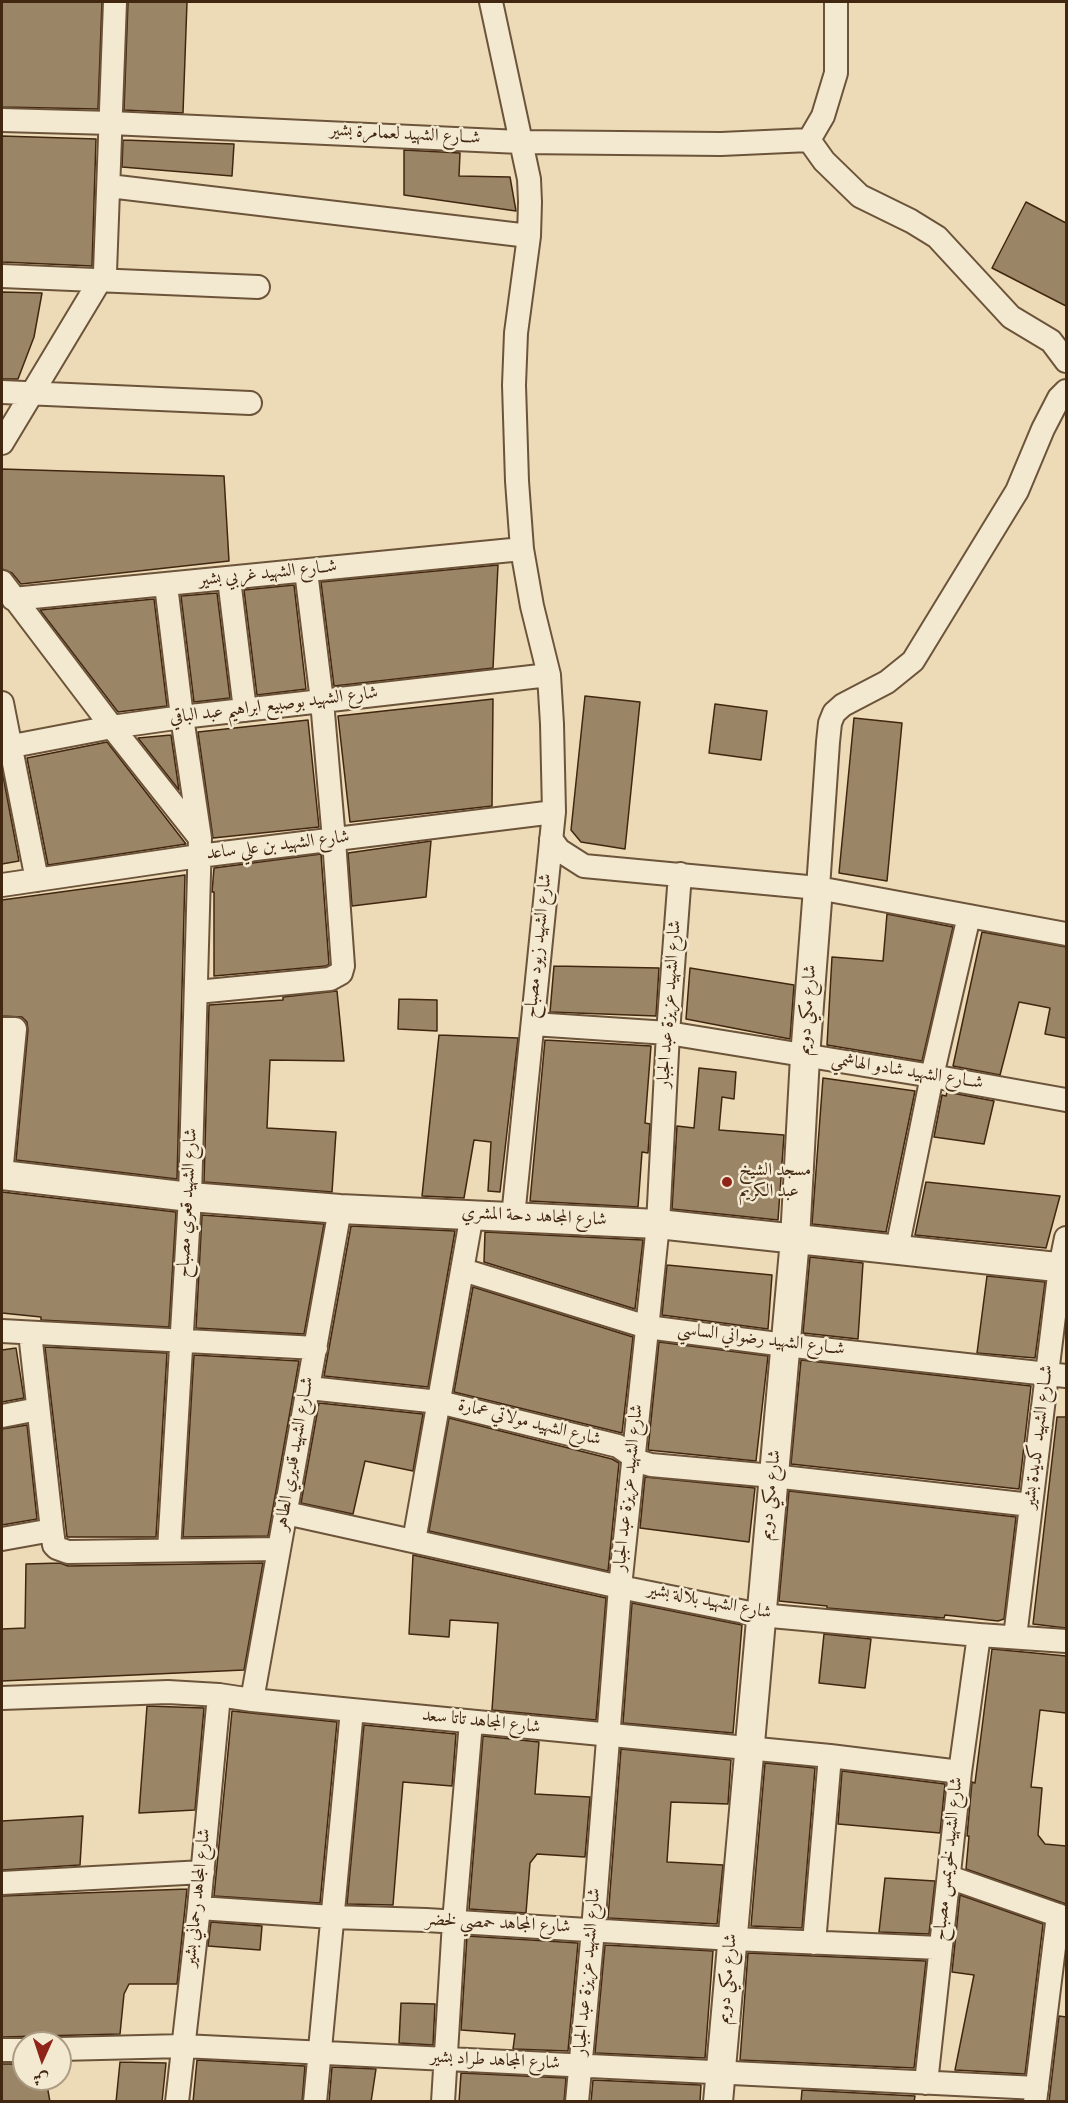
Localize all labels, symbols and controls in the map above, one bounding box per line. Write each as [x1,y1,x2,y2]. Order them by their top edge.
street label: شــارع الشهيد لعمامرة بشير [329,121,481,151]
street label: شــارع الشهيد غربي بشير [198,557,338,593]
street label: شارع الشهيد بوصبيع ابراهيم عبد الباقي [169,683,379,731]
street label: شارع الشهيد بن علي ساعد [205,828,351,866]
street label: شارع الشهيد زيود مصباح [522,873,558,1019]
street label: شارع الشهيد عزيزة عبد الجبار [654,919,688,1089]
street label: شارع مكي دويم [795,964,823,1056]
street label: شــارع الشهيد شادو الهاشمي [829,1050,985,1096]
street label: شارع الشهيد قعري مصباح [174,1128,204,1278]
place label: مسجد الشيخ عبد الكريم [739,1161,811,1204]
marker: مسجد الشيخ عبد الكريم [720,1175,734,1189]
street label: شارع المجاهد دحة المشري [461,1203,607,1233]
street label: شــارع الشهيد رضواني الساسي [676,1320,846,1362]
street label: شــارع الشهيد كديدة بشير [1020,1364,1060,1510]
street label: شــارع الشهيد قديري الطاهر [272,1375,320,1533]
street label: شارع الشهيد مولاتي عمارة [455,1396,603,1452]
street label: شارع الشهيد عزيزة عبد الجبار [610,1403,650,1573]
street label: شارع مكي دويم [757,1449,787,1541]
street label: شارع الشهيد بلالة بشير [645,1580,773,1626]
street label: شارع المجاهد تاتا سعد [421,1706,541,1740]
street label: شارع الشهيد لخويمس مصباح [931,1776,969,1942]
street label: شارع المجاهد رحماني بشير [181,1828,217,1968]
street label: شارع الشهيد عزيزة عبد الجبار [571,1887,607,2057]
street label: شارع المجاهد حمصي لخضر [425,1910,571,1940]
street label: شارع مكي دويم [714,1933,744,2025]
north arrow [12,2031,72,2091]
street label: شارع المجاهد طراد بشير [430,2048,560,2076]
text: ش [33,2066,50,2089]

